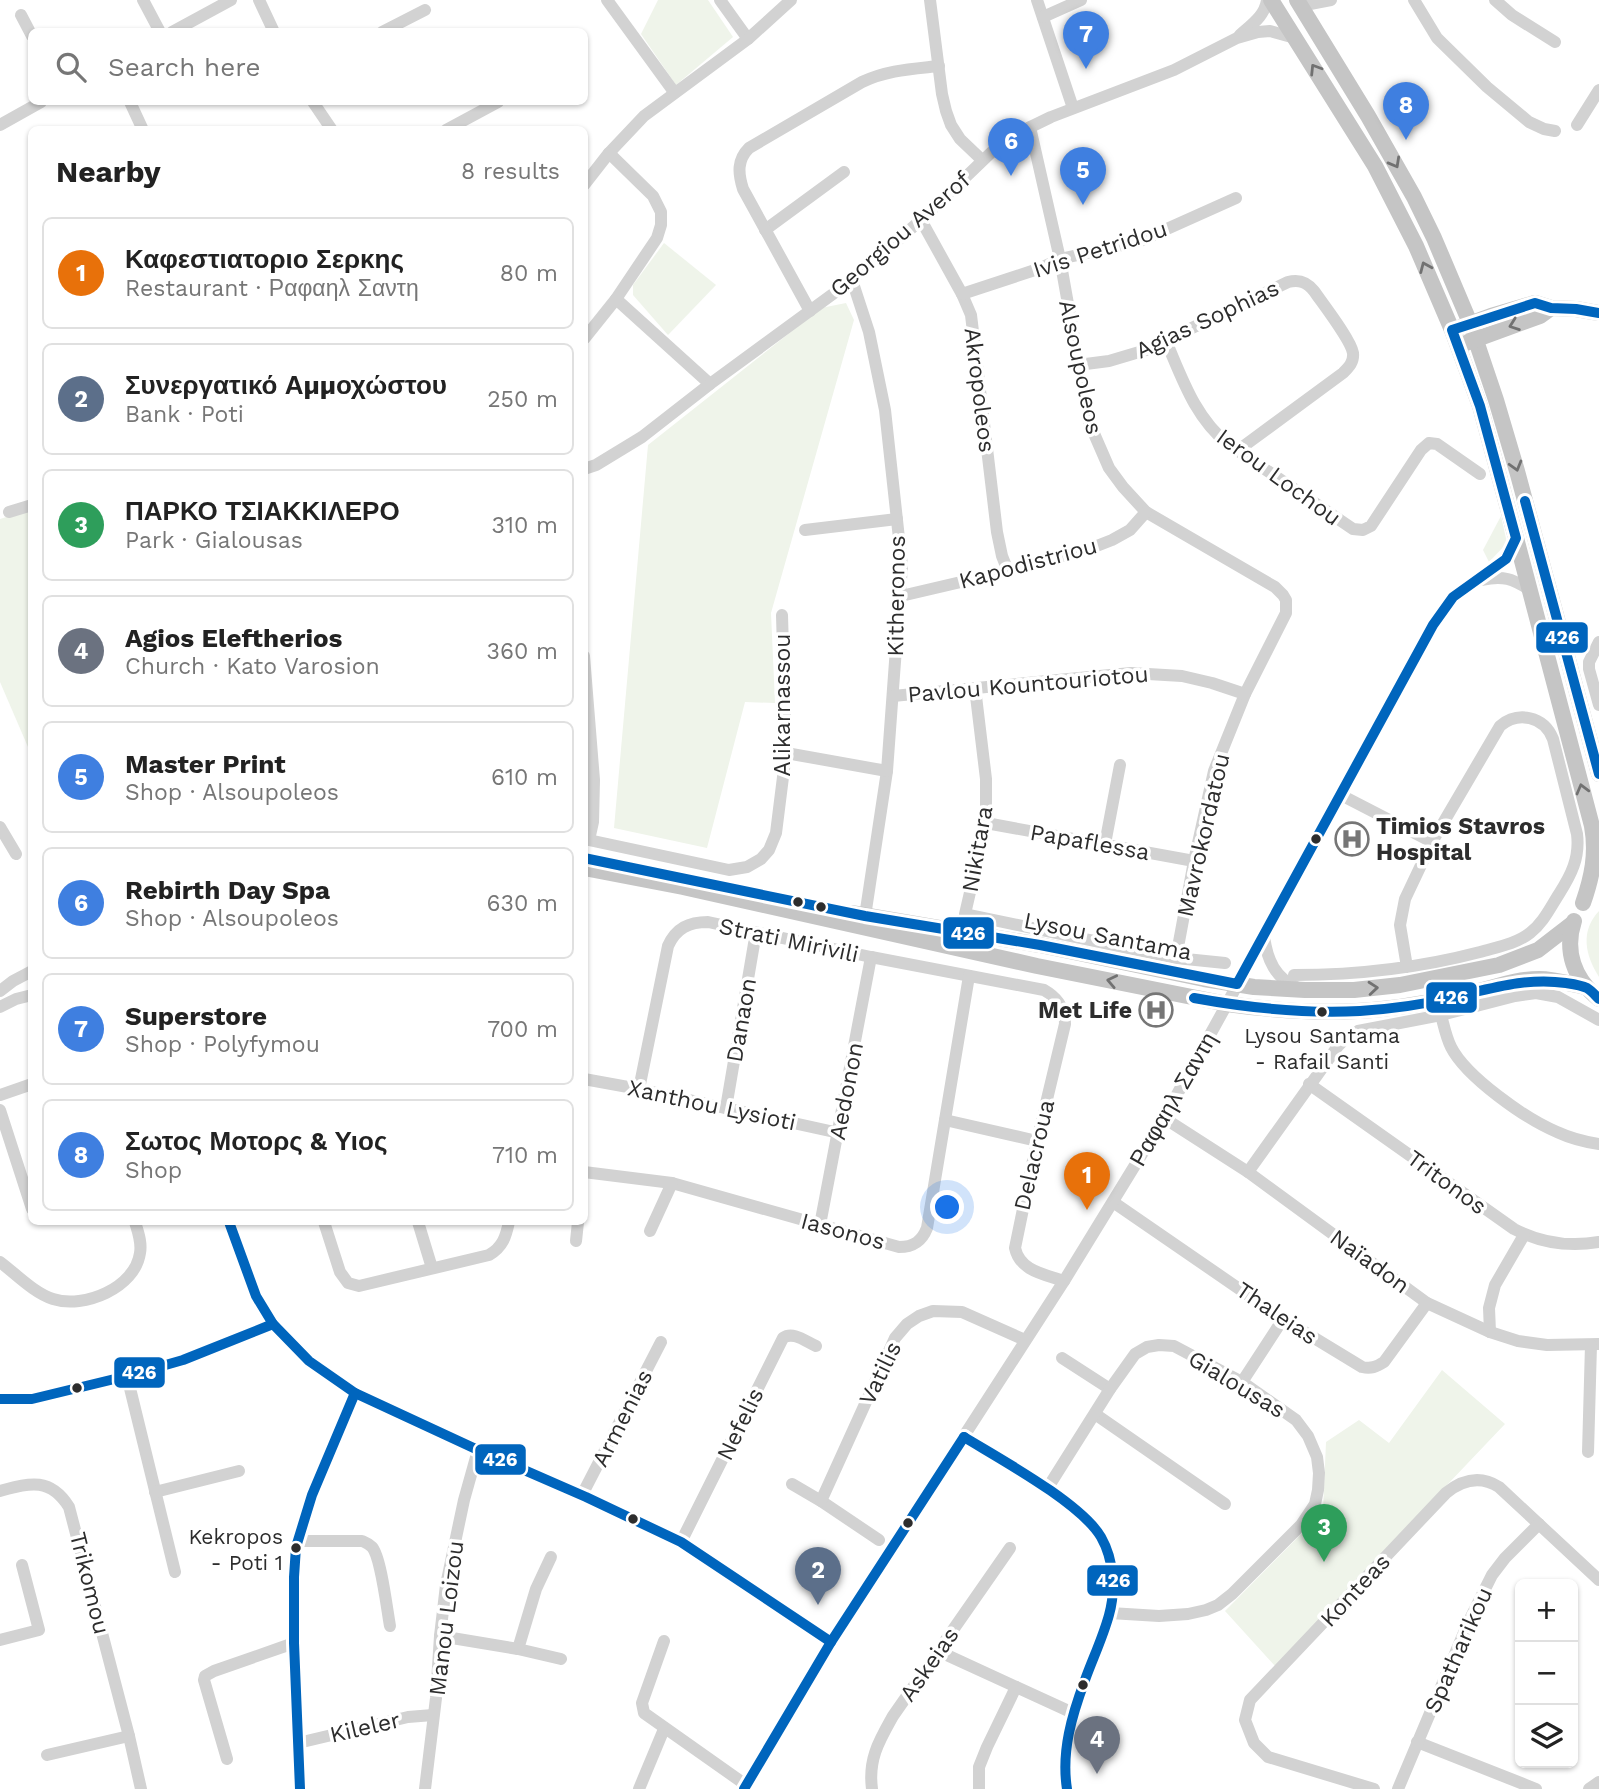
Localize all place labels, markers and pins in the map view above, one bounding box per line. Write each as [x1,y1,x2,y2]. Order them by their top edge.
pin: 7 [1063,11,1109,69]
pin: 8 [1383,82,1429,140]
pin: 6 [988,118,1034,176]
pin: 5 [1060,147,1106,205]
place label: Timios Stavros Hospital [1376,813,1545,866]
hospital icon: Timios Stavros Hospital [1333,820,1371,858]
unlabelled marker [1309,832,1323,846]
unlabelled marker [791,895,805,909]
unlabelled marker [814,900,828,914]
hospital icon: Met Life [1137,991,1175,1029]
place label: Met Life [1038,997,1132,1024]
marker: Lysou Santama - Rafail Santi [1315,1005,1329,1019]
place label: Lysou Santama - Rafail Santi [1244,1023,1400,1074]
pin: 1 [1064,1152,1110,1210]
unlabelled marker [70,1381,84,1395]
pin: 3 [1301,1504,1347,1562]
unlabelled marker [626,1512,640,1526]
unlabelled marker [901,1516,915,1530]
place label: Kekropos - Poti 1 [188,1524,283,1575]
marker: Kekropos - Poti 1 [289,1541,303,1555]
pin: 2 [795,1547,841,1605]
unlabelled marker [1076,1678,1090,1692]
pin: 4 [1074,1716,1120,1774]

